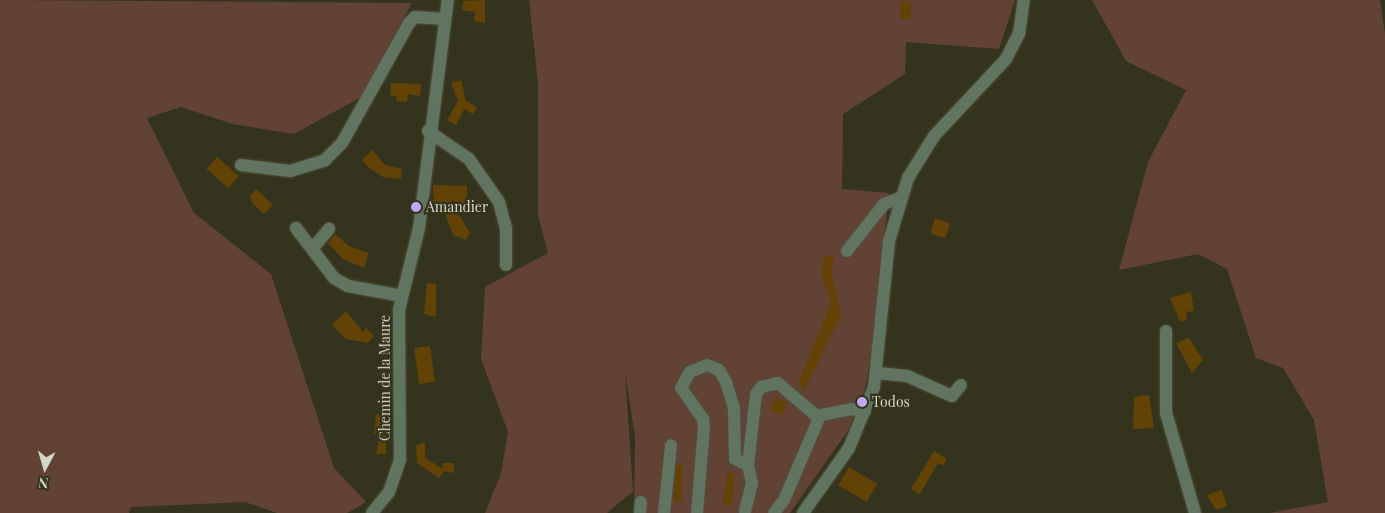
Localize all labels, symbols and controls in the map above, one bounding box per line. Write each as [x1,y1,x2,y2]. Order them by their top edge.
place label: Amandier [426,199,488,215]
marker: Amandier [410,201,422,213]
street label: Chemin de la Maure [377,315,393,441]
place label: Todos [872,394,910,410]
marker: Todos [856,396,868,408]
north arrow [20,443,70,493]
text: N [37,473,49,493]

